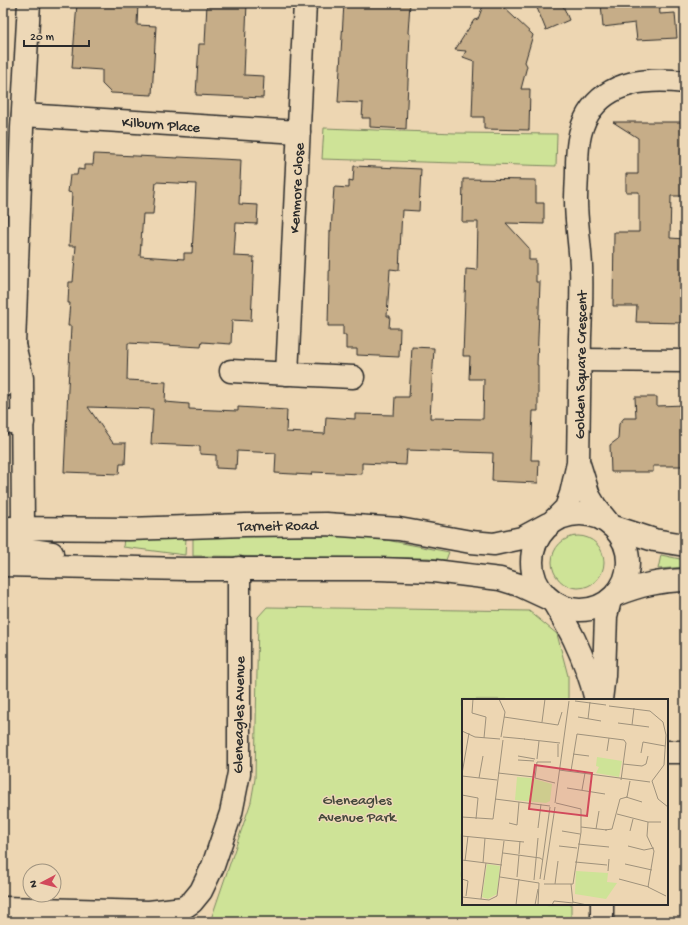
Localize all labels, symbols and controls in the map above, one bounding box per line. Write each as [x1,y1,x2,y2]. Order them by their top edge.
scale bar [24,22,89,48]
text: 20 m [30,31,55,45]
street label: Kilburn Place [121,114,201,138]
street label: Kenmore Close [287,142,309,234]
street label: Golden Square Crescent [572,289,592,439]
street label: Tarneit Road [237,517,319,537]
street label: Gleneagles Avenue [230,656,250,774]
inset map [462,699,668,905]
park label: Gleneagles Avenue Park [318,792,397,827]
north arrow [22,863,62,903]
text: N [28,880,40,888]

